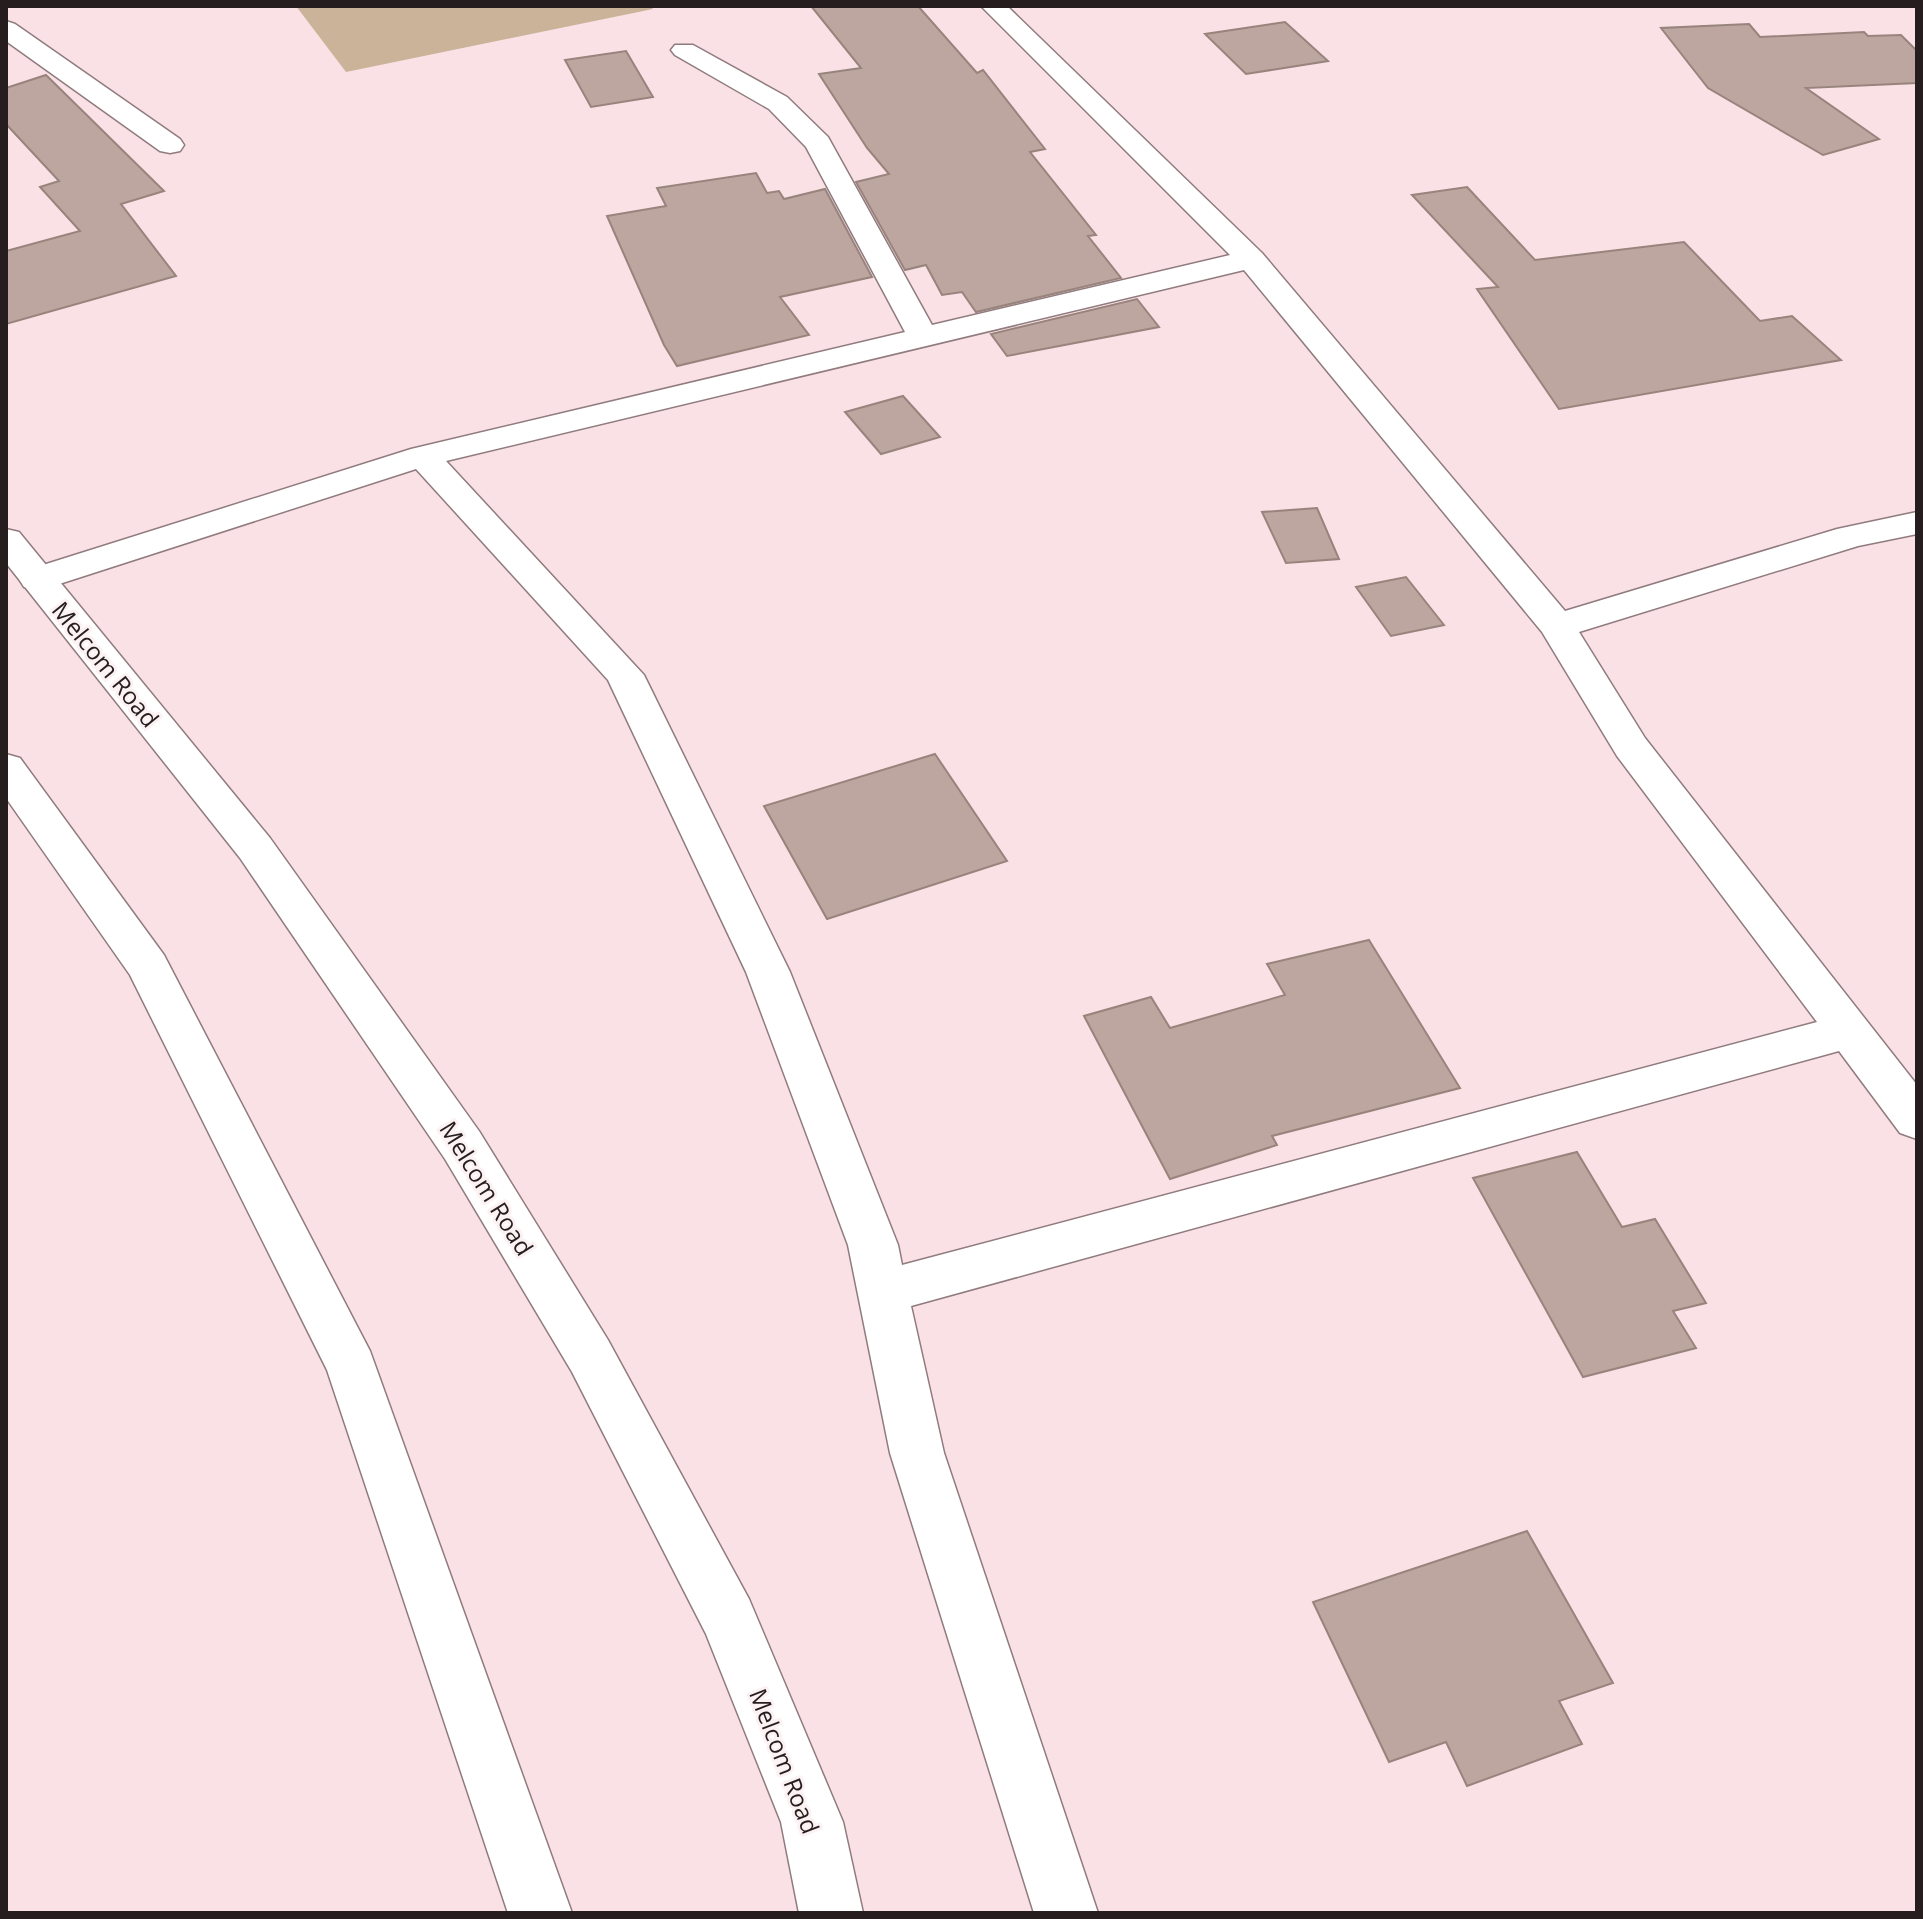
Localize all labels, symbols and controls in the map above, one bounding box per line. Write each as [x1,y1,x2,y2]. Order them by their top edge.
street label: Melcom Road [45,594,167,734]
street label: Melcom Road [433,1114,541,1262]
street label: Melcom Road [742,1684,828,1838]

